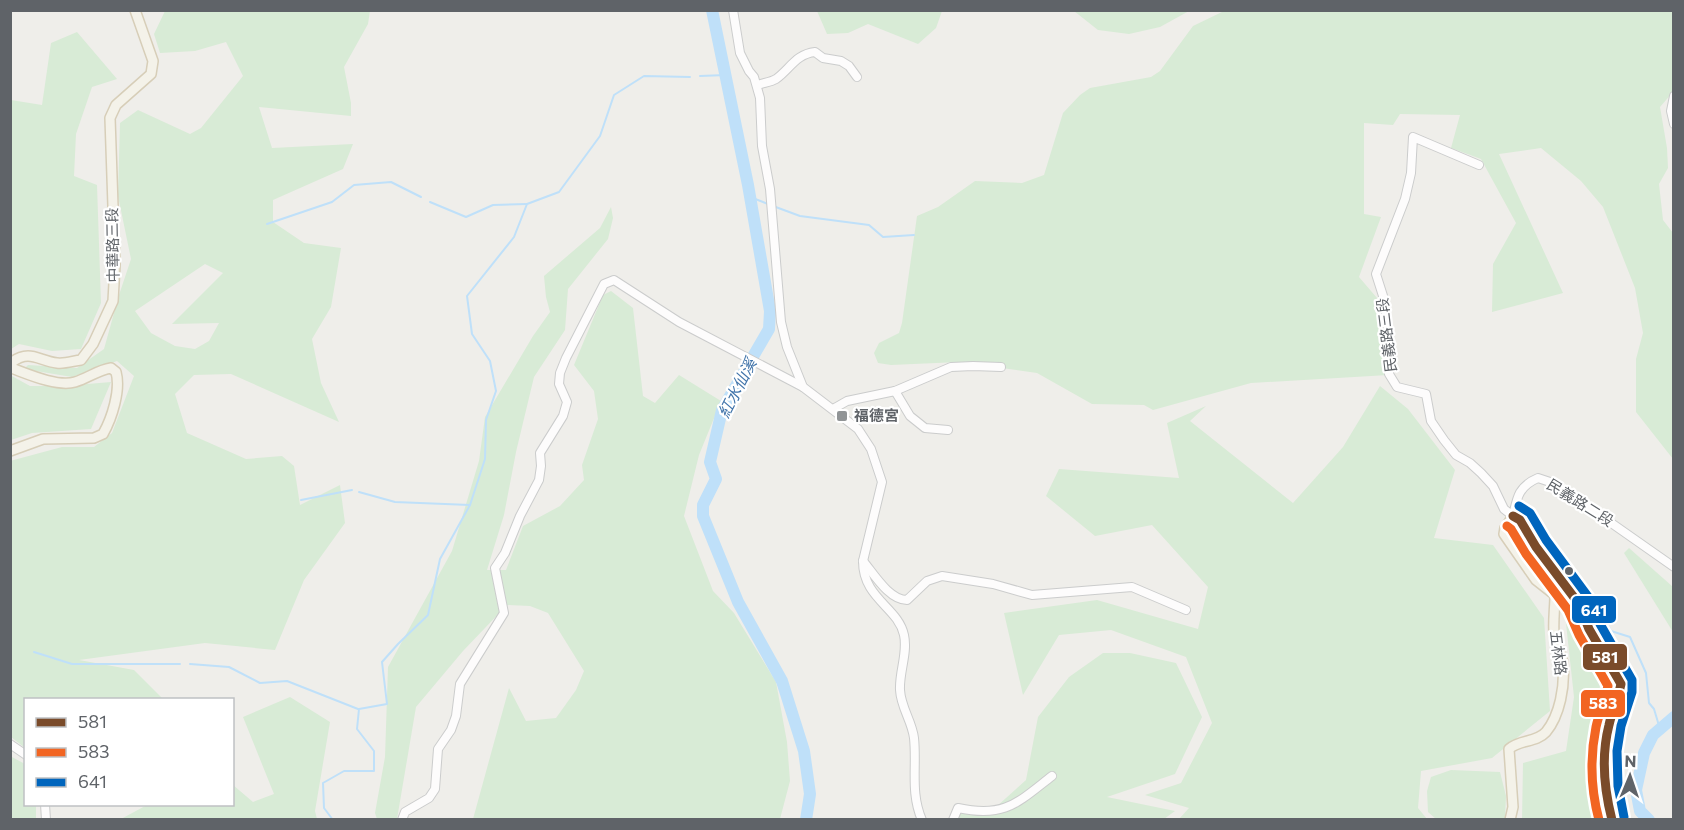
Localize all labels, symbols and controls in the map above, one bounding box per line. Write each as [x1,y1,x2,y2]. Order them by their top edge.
street label: 中華路三段 [102,207,122,283]
street label: 民義路三段 [1373,297,1400,373]
water label: 紅水仙溪 [714,353,760,421]
place label: 福德宮 [854,406,899,424]
marker: 福德宮 [835,409,849,423]
street label: 民義路二段 [1544,475,1617,530]
unlabelled marker [1563,565,1575,577]
line badge: 641 [1571,595,1617,624]
text: 641 [1581,600,1607,619]
street label: 五林路 [1547,629,1571,676]
line badge: 581 [1582,643,1628,671]
text: 581 [1592,647,1618,666]
line badge: 583 [1580,689,1626,718]
text: 583 [1589,693,1617,712]
legend [24,698,234,806]
text: 581 [78,710,107,732]
text: 583 [78,740,110,762]
north arrow [1600,746,1660,806]
text: N [1624,751,1637,770]
text: 641 [78,770,107,792]

